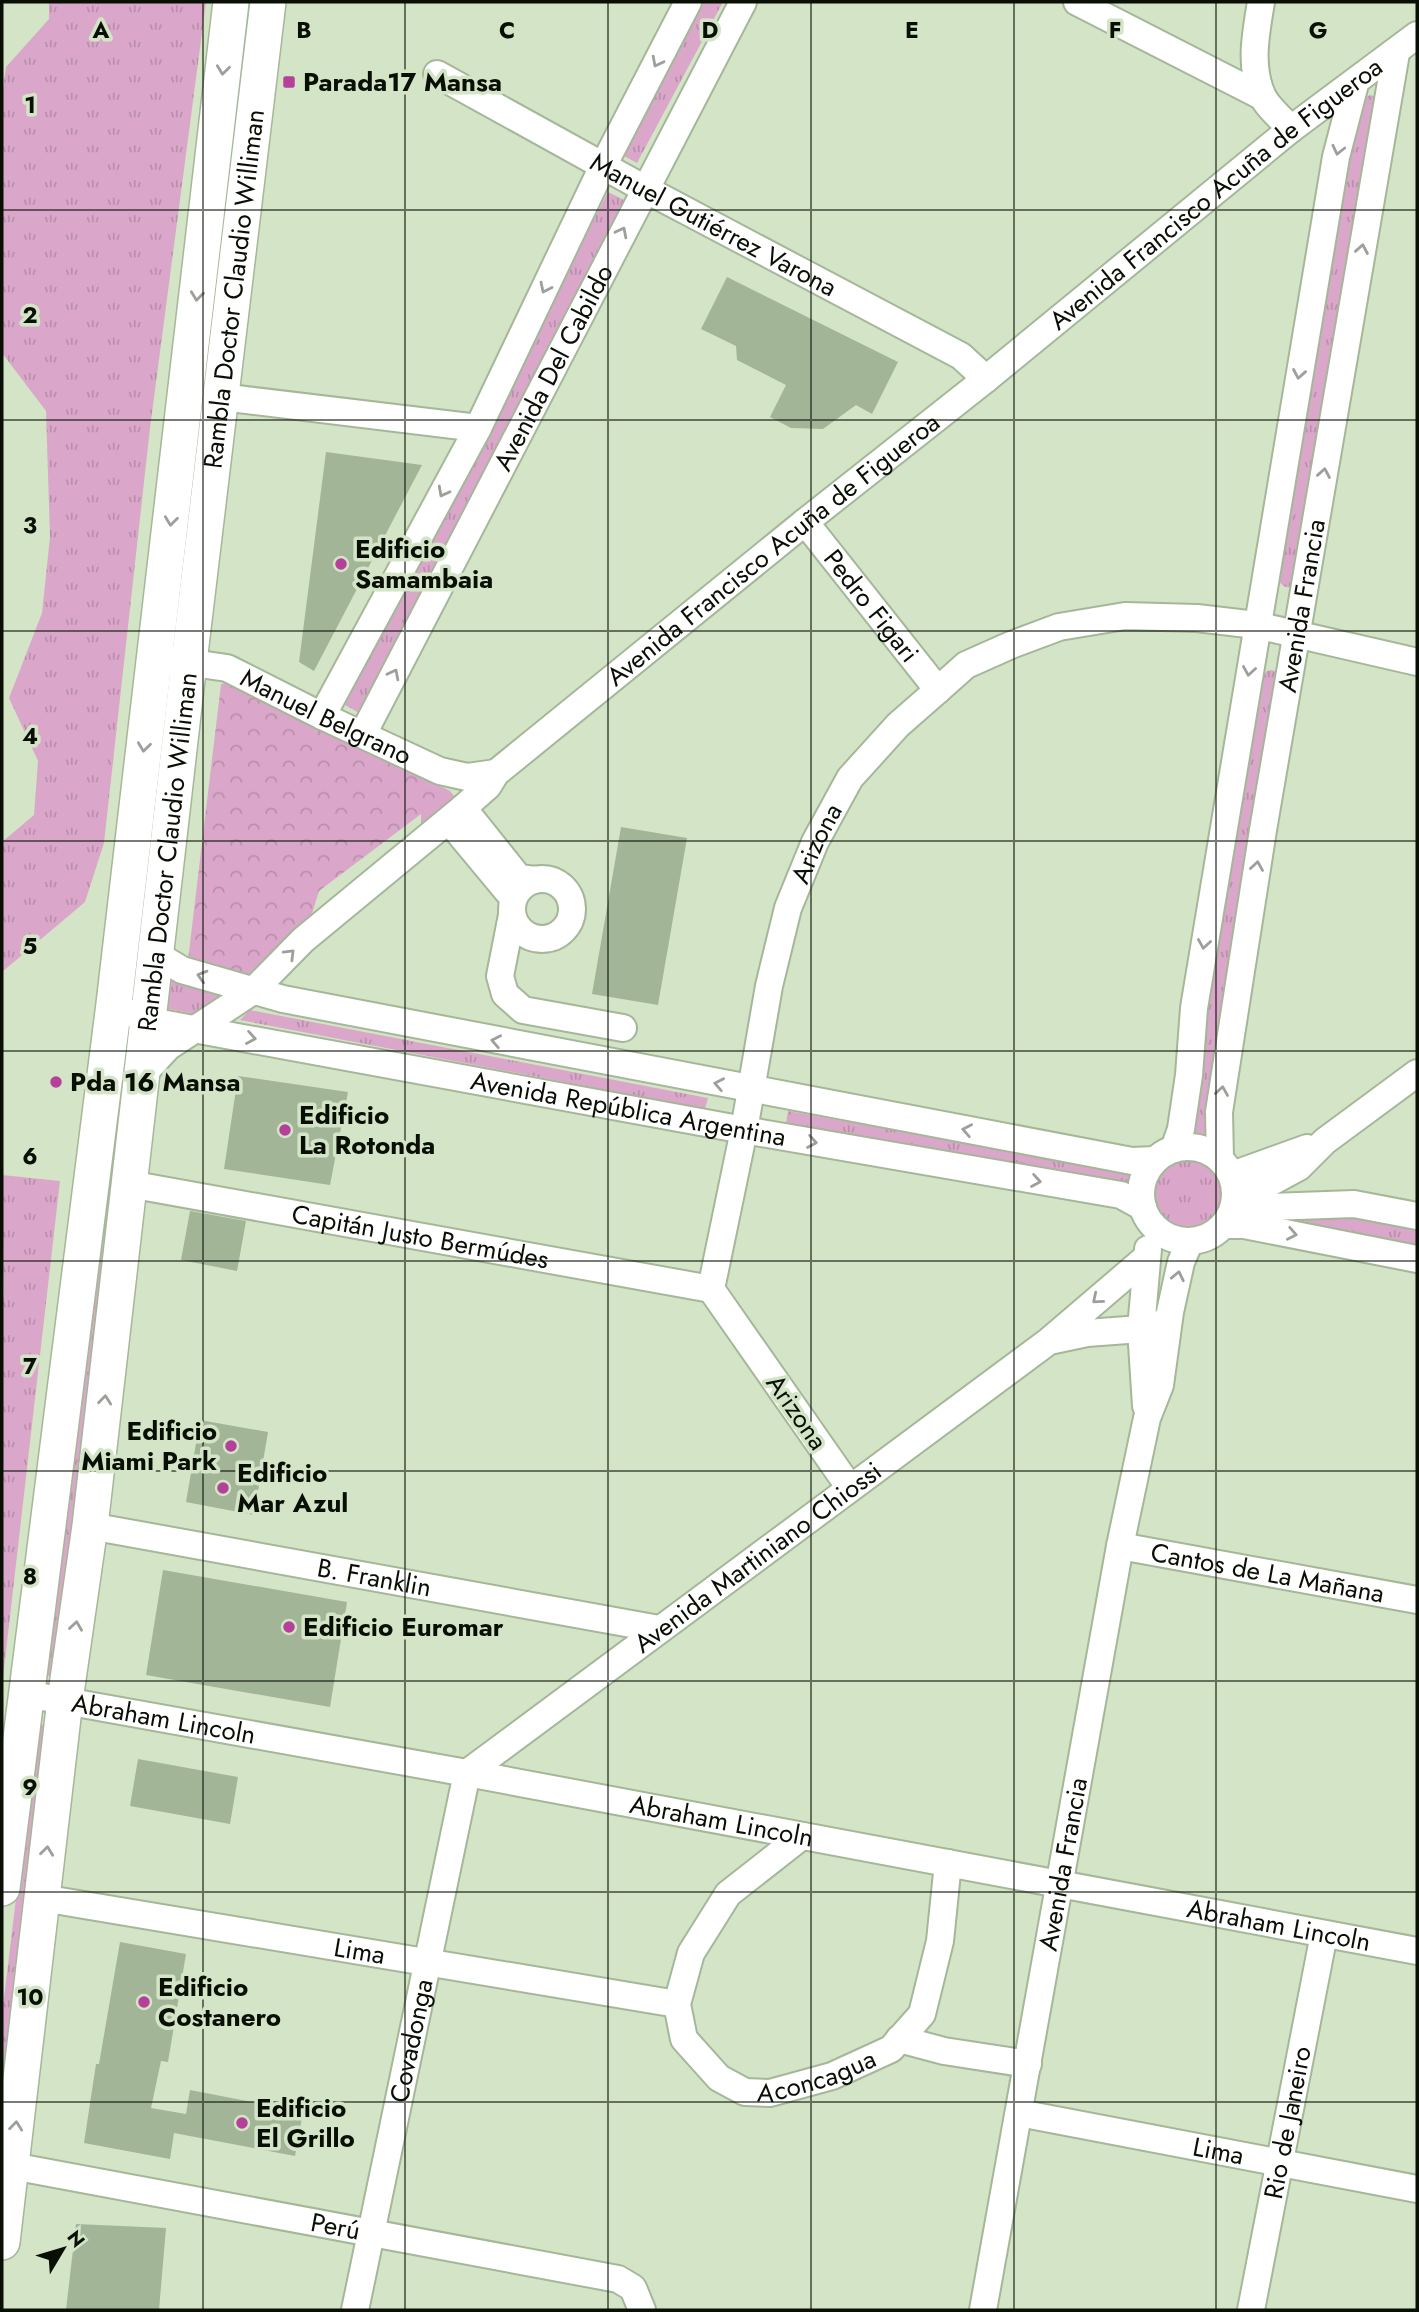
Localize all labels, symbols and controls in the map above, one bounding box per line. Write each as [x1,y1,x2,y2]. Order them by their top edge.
text: A [92,13,110,47]
text: B [296,13,312,47]
text: C [499,13,515,47]
text: D [702,13,719,47]
text: E [905,13,919,47]
text: F [1109,13,1121,47]
text: G [1309,13,1327,47]
street label: Avenida Francisco Acuña de Figueroa [1041,48,1390,339]
one-way arrow [651,55,665,67]
place label: Parada17 Mansa [303,63,502,101]
one-way arrow [216,64,231,75]
marker: Parada17 Mansa [281,74,297,90]
text: 1 [24,88,36,122]
street label: Rambla Doctor Claudio Williman [193,107,274,470]
street label: Manuel Gutiérrez Varona [583,143,844,306]
one-way arrow [1332,144,1346,156]
one-way arrow [614,227,628,239]
one-way arrow [1354,243,1369,255]
street label: Avenida Del Cabildo [484,258,623,477]
one-way arrow [539,281,553,293]
one-way arrow [190,290,205,301]
text: 2 [22,298,38,332]
one-way arrow [1292,368,1307,380]
street label: Avenida Francisco Acuña de Figueroa [598,404,948,695]
one-way arrow [1316,467,1331,479]
one-way arrow [438,484,451,497]
text: 3 [23,508,37,542]
one-way arrow [163,516,178,527]
street label: Avenida Francia [1268,516,1335,695]
place label: Edificio Samambaia [355,530,493,598]
street label: Pedro Figari [815,541,928,671]
marker: Edificio Samambaia [333,556,349,572]
street label: Manuel Belgrano [234,659,418,774]
one-way arrow [1242,665,1257,677]
one-way arrow [386,669,400,681]
street label: Rambla Doctor Claudio Williman [128,670,207,1033]
text: 4 [22,719,38,753]
one-way arrow [137,742,152,753]
street label: Arizona [781,796,852,889]
one-way arrow [1249,860,1264,872]
text: 5 [23,929,37,963]
one-way arrow [1197,938,1212,950]
one-way arrow [281,949,294,962]
one-way arrow [196,970,208,985]
one-way arrow [245,1030,257,1045]
one-way arrow [490,1034,502,1049]
street label: Avenida República Argentina [468,1061,789,1156]
place label: Pda 16 Mansa [70,1063,240,1101]
marker: Pda 16 Mansa [48,1074,64,1090]
one-way arrow [713,1077,725,1092]
one-way arrow [1214,1085,1229,1097]
place label: Edificio La Rotonda [299,1096,435,1164]
marker: Edificio La Rotonda [277,1122,293,1138]
one-way arrow [961,1124,973,1139]
one-way arrow [806,1133,818,1148]
text: 6 [22,1139,38,1173]
one-way arrow [1030,1172,1042,1187]
street label: Capitán Justo Bermúdes [289,1195,552,1278]
one-way arrow [1286,1226,1298,1241]
one-way arrow [1169,1270,1184,1282]
one-way arrow [1093,1291,1106,1303]
text: 7 [23,1349,37,1383]
street label: Arizona [757,1366,837,1458]
one-way arrow [97,1394,112,1406]
place label: Edificio Miami Park [81,1412,217,1480]
marker: Edificio Miami Park [223,1438,239,1454]
street label: Avenida Martiniano Chiossi [626,1453,890,1662]
place label: Edificio Mar Azul [237,1454,348,1522]
marker: Edificio Mar Azul [215,1480,231,1496]
street label: Cantos de La Mañana [1148,1533,1387,1613]
street label: B. Franklin [314,1549,434,1606]
text: 8 [23,1559,37,1593]
place label: Edificio Euromar [303,1608,504,1646]
marker: Edificio Euromar [281,1619,297,1635]
one-way arrow [68,1620,83,1631]
street label: Abraham Lincoln [69,1684,259,1754]
text: 9 [22,1770,38,1804]
street label: Avenida Francia [1029,1775,1097,1954]
street label: Abraham Lincoln [627,1785,817,1857]
one-way arrow [39,1845,54,1856]
street label: Abraham Lincoln [1184,1889,1374,1961]
street label: Lima [331,1928,388,1974]
place label: Edificio Costanero [158,1968,281,2036]
street label: Covadonga [380,1975,443,2106]
text: 10 [17,1980,43,2014]
marker: Edificio Costanero [136,1994,152,2010]
street label: Aconcagua [756,2039,882,2112]
street label: Rio de Janeiro [1254,2043,1321,2202]
place label: Edificio El Grillo [256,2089,355,2157]
marker: Edificio El Grillo [234,2115,250,2131]
one-way arrow [8,2120,23,2131]
street label: Lima [1190,2128,1247,2175]
street label: Perú [308,2203,363,2250]
north arrow [28,2214,98,2284]
text: N [61,2225,91,2253]

